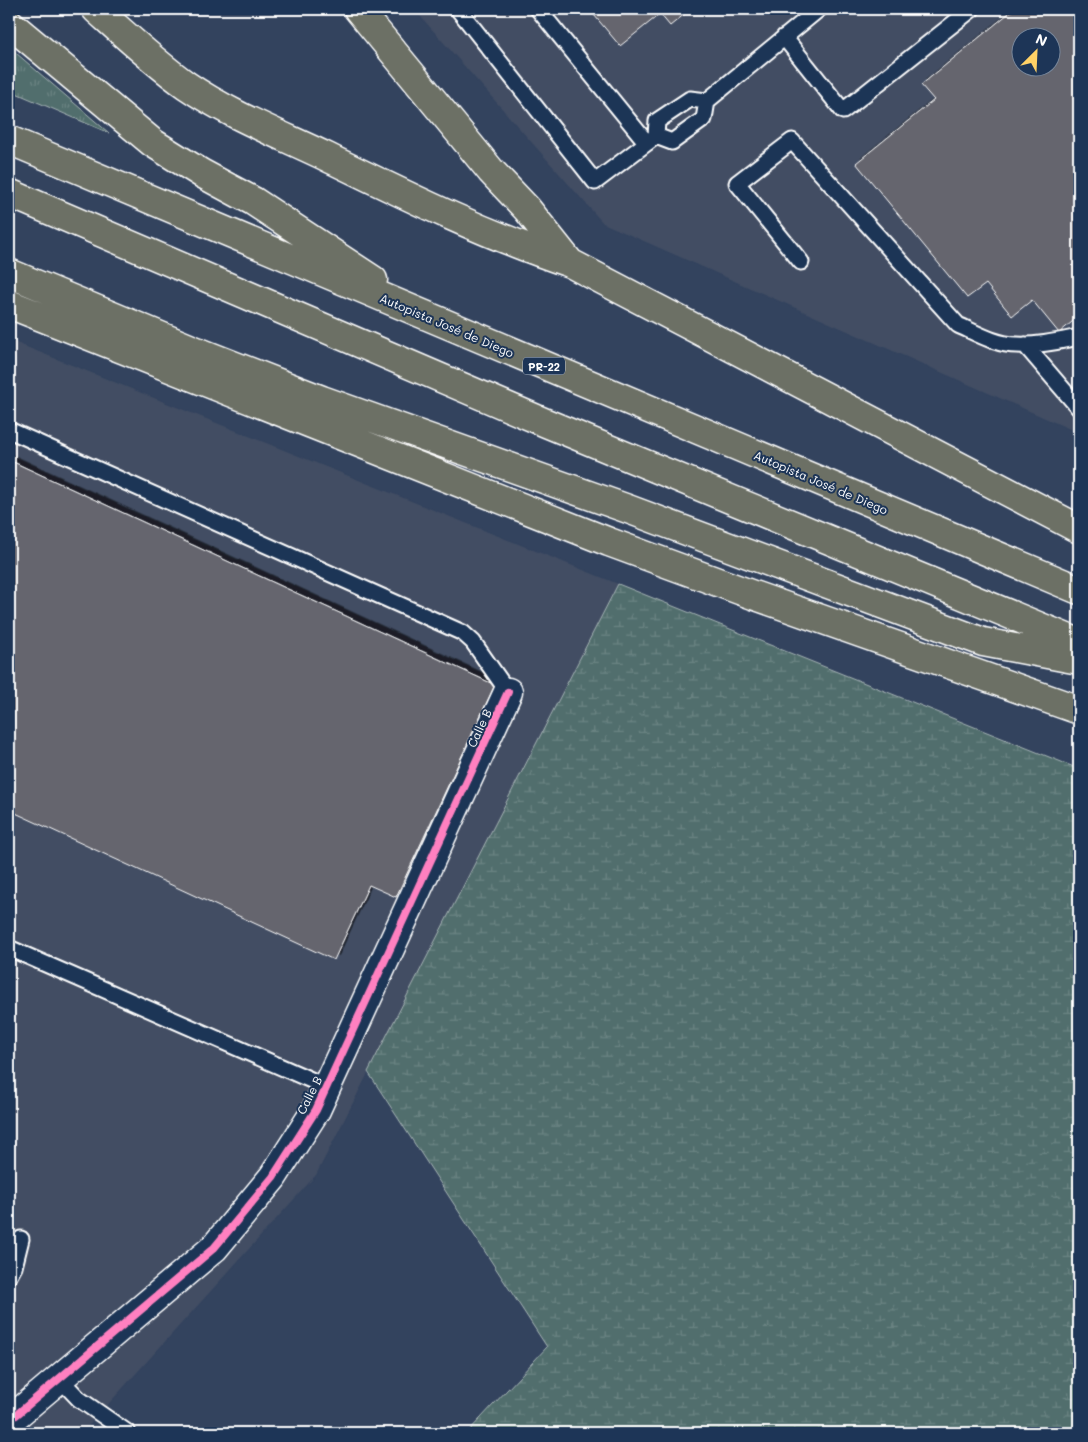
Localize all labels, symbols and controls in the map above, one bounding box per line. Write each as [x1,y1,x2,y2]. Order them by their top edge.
north arrow [1010,28,1060,78]
text: N [1033,29,1050,51]
street label: Autopista José de Diego [378,290,516,360]
road number: PR-22 [523,358,565,374]
street label: Autopista José de Diego [752,447,890,517]
street label: Calle B [463,706,495,750]
street label: Calle B [293,1073,325,1117]

